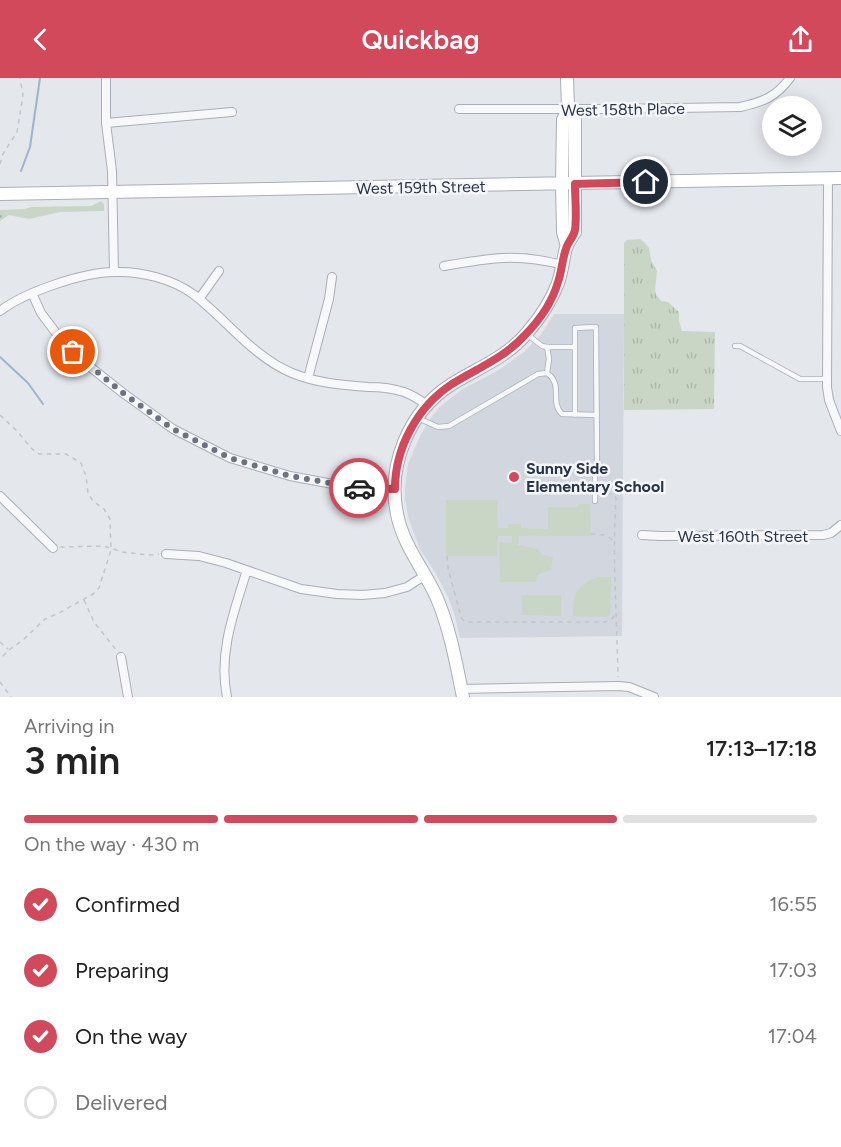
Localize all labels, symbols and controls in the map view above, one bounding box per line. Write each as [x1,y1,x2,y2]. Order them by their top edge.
icon: back [24,23,57,56]
text: Quickbag [361,23,480,56]
icon: share [784,23,817,56]
map controls [762,96,822,156]
button: layers [762,96,822,156]
street label: West 158th Place [561,99,685,120]
pin [620,156,671,207]
icon: home [629,165,662,198]
street label: West 159th Street [356,177,486,198]
pin [47,326,98,377]
icon: bag [56,335,89,368]
courier [329,458,389,518]
place label: Sunny Side Elementary School [526,459,664,496]
marker: Sunny Side Elementary School [507,470,521,484]
icon: car [343,472,376,505]
street label: West 160th Street [678,527,808,546]
text: Arriving in [24,714,114,738]
text: 17:13–17:18 [706,735,817,762]
text: 3 min [24,737,120,784]
text: On the way · 430 m [24,832,199,856]
icon: check [24,888,57,921]
text: Confirmed [75,891,180,918]
text: 16:55 [769,892,817,916]
icon: check [24,954,57,987]
text: Preparing [75,957,169,984]
text: 17:03 [769,958,817,982]
icon: check [24,1020,57,1053]
text: On the way [75,1023,187,1050]
text: 17:04 [768,1024,817,1048]
text: Delivered [75,1089,168,1116]

